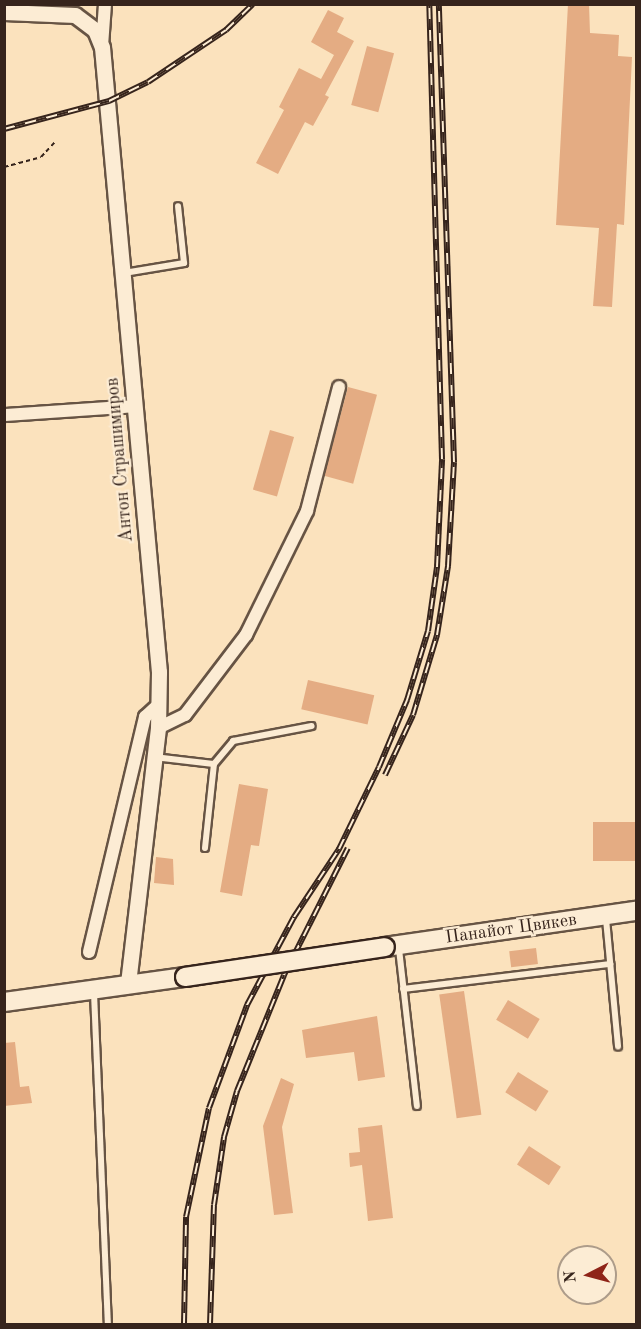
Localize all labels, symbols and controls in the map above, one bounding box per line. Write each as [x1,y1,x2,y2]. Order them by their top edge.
street label: Антон Страшимиров [102,377,138,543]
street label: Панайот Цвикев [444,909,578,949]
north arrow [557,1245,617,1305]
text: N [562,1270,580,1284]

